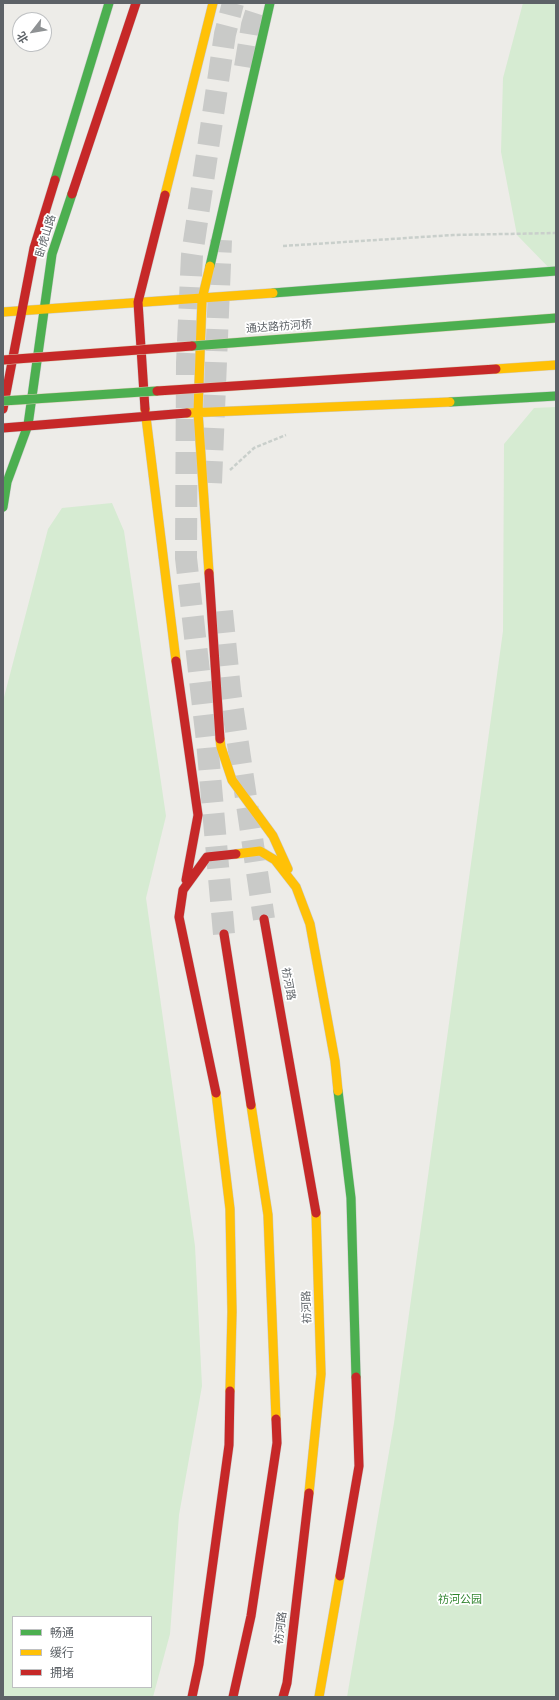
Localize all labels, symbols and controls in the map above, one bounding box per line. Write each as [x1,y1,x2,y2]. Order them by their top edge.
north arrow [12,12,52,52]
text: 北 [13,29,31,47]
street label: 卧虎山路 [33,213,59,259]
street label: 通达路祊河桥 [246,318,312,336]
street label: 祊河路 [279,967,297,1001]
street label: 祊河路 [300,1290,314,1324]
park label: 祊河公园 [438,1593,482,1607]
street label: 祊河路 [272,1611,290,1645]
legend [12,1616,152,1688]
text: 畅通 [50,1624,74,1641]
text: 缓行 [50,1644,74,1661]
text: 拥堵 [50,1664,74,1681]

